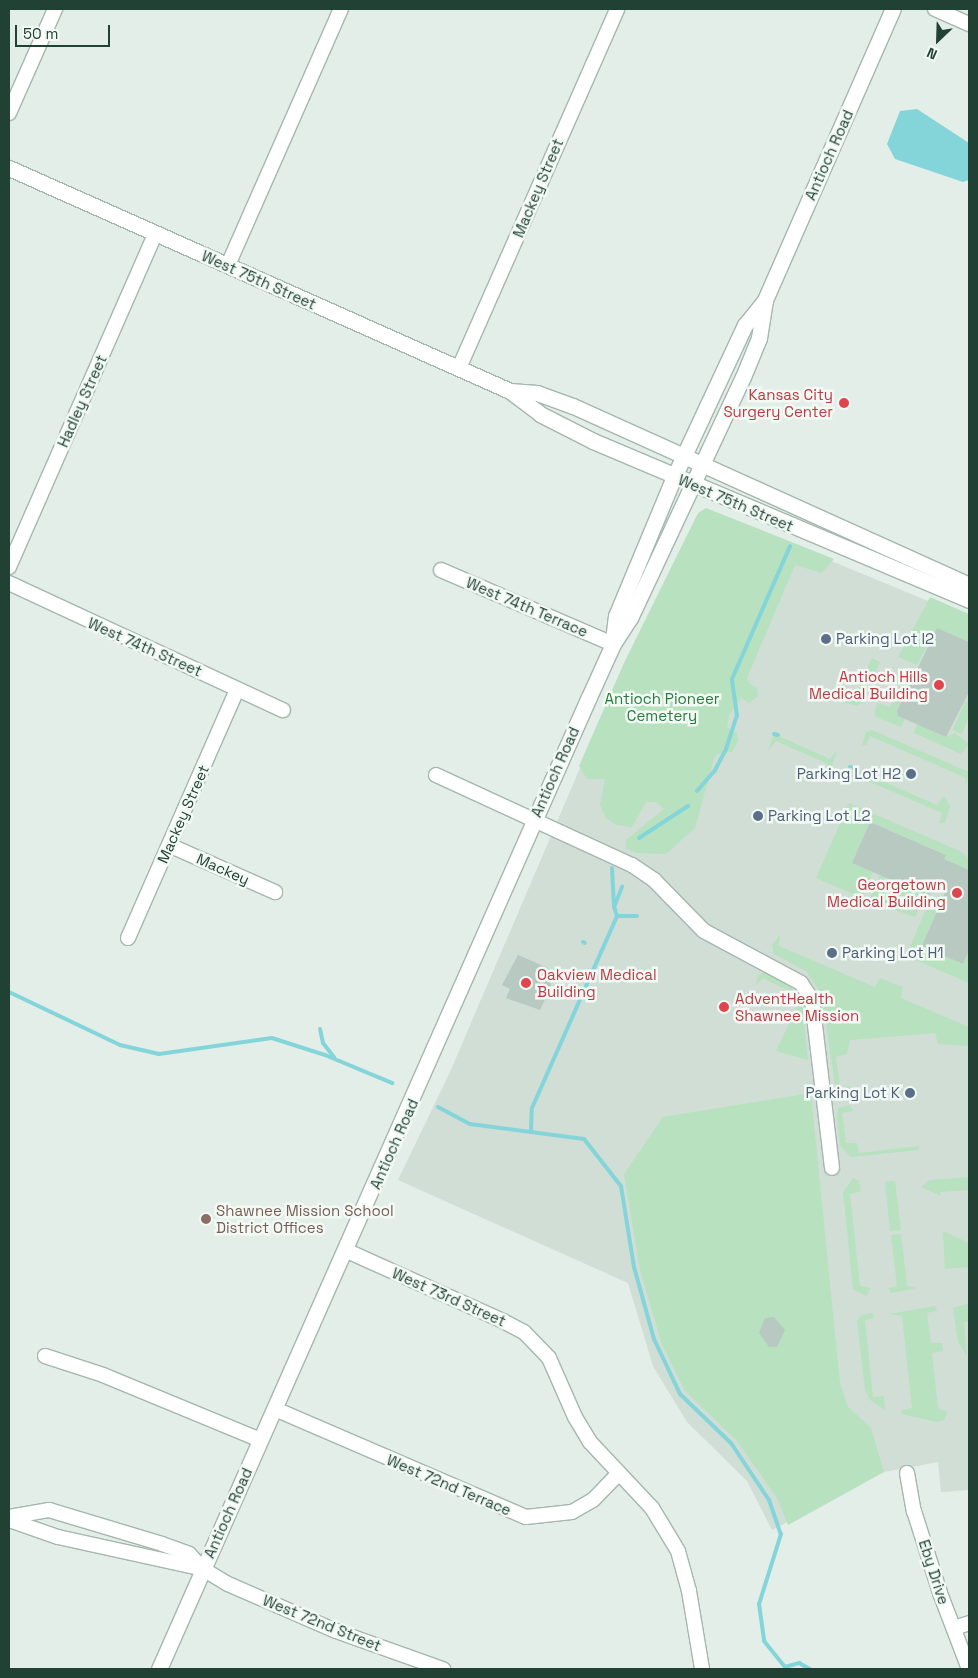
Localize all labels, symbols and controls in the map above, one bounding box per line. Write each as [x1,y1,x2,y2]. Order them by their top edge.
scale bar [18,15,112,47]
north arrow [913,15,963,65]
text: 50 m [23,24,58,43]
text: N [924,44,940,64]
street label: Antioch Road [801,107,857,203]
street label: Mackey Street [509,136,567,240]
street label: West 75th Street [199,247,319,313]
street label: Hadley Street [54,352,110,450]
place label: Kansas City Surgery Center [723,385,833,420]
marker: Kansas City Surgery Center [837,396,851,410]
street label: West 75th Street [676,471,796,535]
street label: West 74th Terrace [463,573,591,641]
street label: West 74th Street [85,614,205,680]
place label: Parking Lot I2 [836,630,934,648]
marker: Parking Lot I2 [820,633,832,645]
place label: Antioch Hills Medical Building [809,667,928,702]
marker: Antioch Hills Medical Building [932,678,946,692]
park label: Antioch Pioneer Cemetery [605,689,719,724]
street label: Antioch Road [527,724,583,820]
street label: Mackey Street [153,762,213,866]
place label: Parking Lot H2 [797,765,901,783]
marker: Parking Lot H2 [905,768,917,780]
place label: Parking Lot L2 [768,807,871,825]
marker: Parking Lot L2 [752,810,764,822]
street label: Mackey [194,849,252,889]
place label: Georgetown Medical Building [827,875,946,910]
marker: Georgetown Medical Building [950,886,964,900]
place label: Parking Lot H1 [842,944,944,962]
marker: Parking Lot H1 [826,947,838,959]
place label: Oakview Medical Building [537,965,657,1000]
marker: Oakview Medical Building [519,976,533,990]
place label: AdventHealth Shawnee Mission [735,989,859,1024]
marker: AdventHealth Shawnee Mission [717,1000,731,1014]
place label: Parking Lot K [805,1084,900,1102]
marker: Parking Lot K [904,1087,916,1099]
street label: Antioch Road [366,1096,422,1192]
place label: Shawnee Mission School District Offices [216,1201,394,1236]
marker: Shawnee Mission School District Offices [200,1213,212,1225]
street label: West 73rd Street [389,1264,509,1330]
street label: West 72nd Terrace [384,1451,514,1519]
street label: Antioch Road [200,1465,256,1561]
street label: Eby Drive [915,1537,953,1607]
street label: West 72nd Street [260,1591,384,1655]

